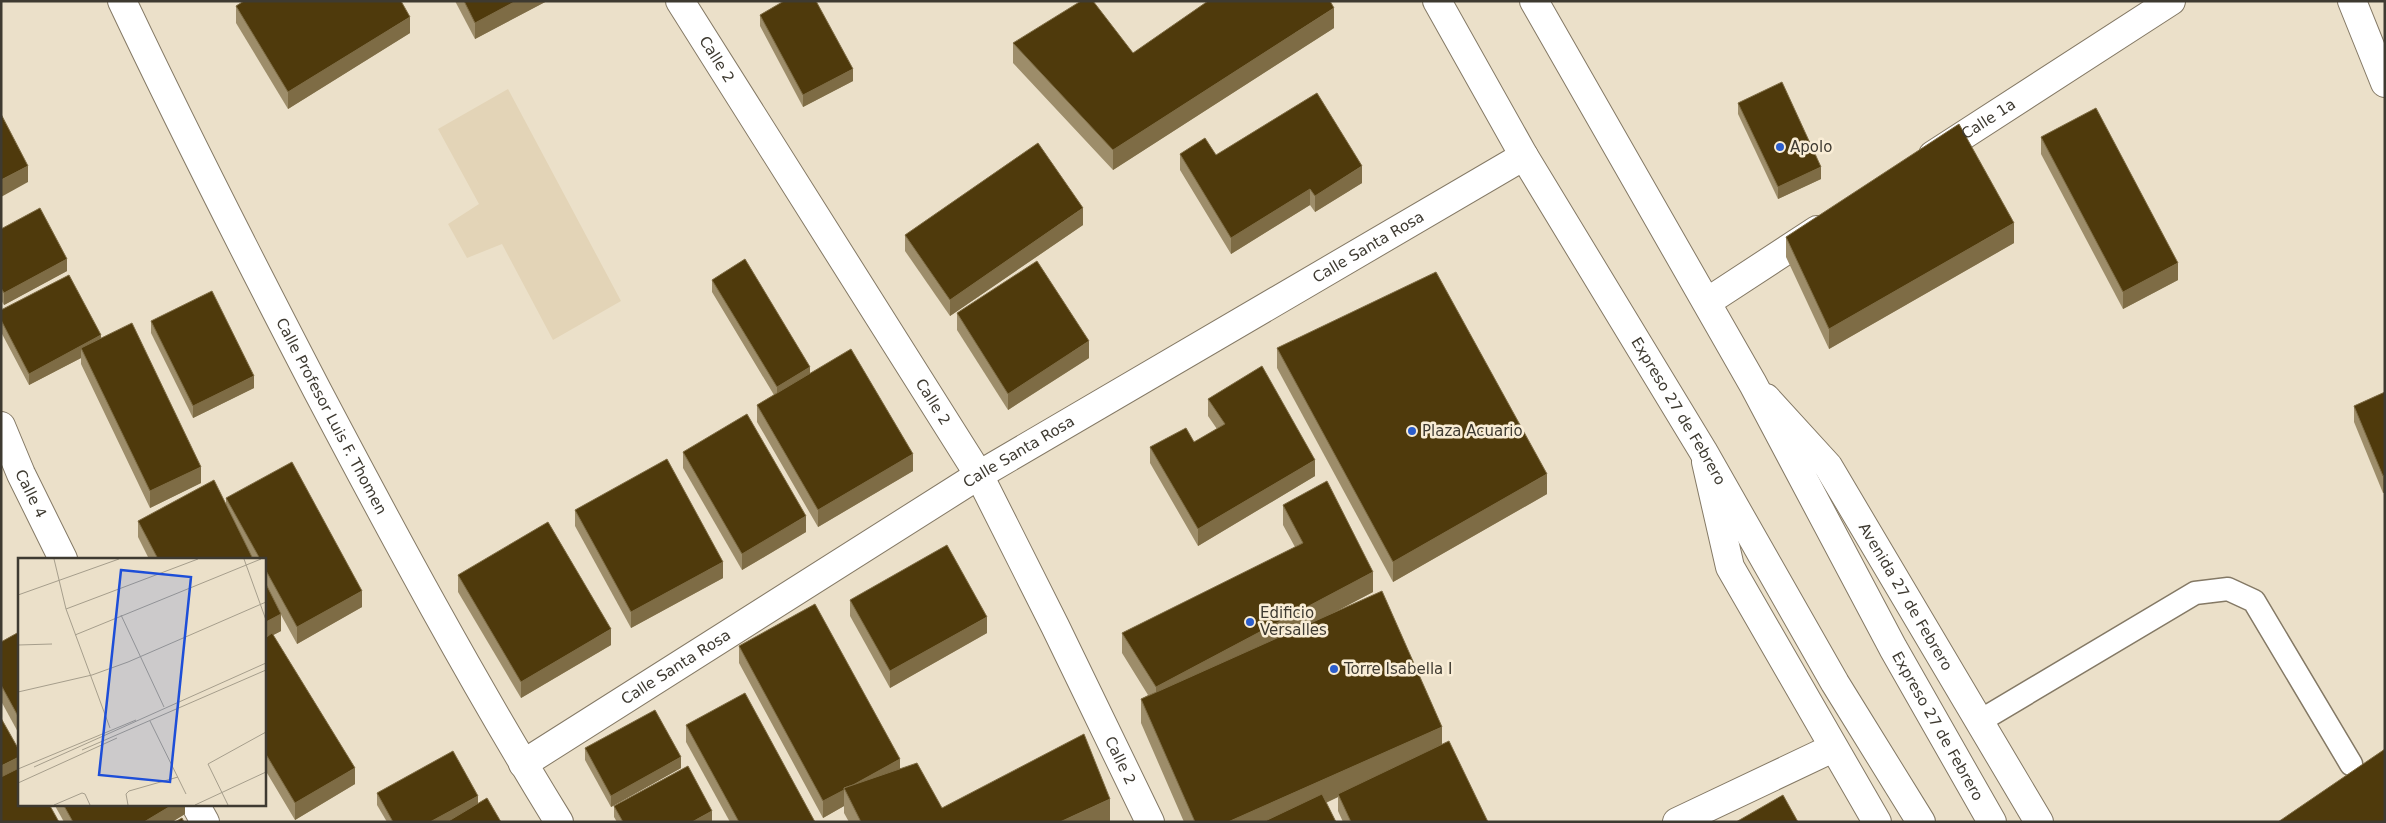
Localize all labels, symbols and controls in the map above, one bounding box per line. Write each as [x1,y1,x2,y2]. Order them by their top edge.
street label: Calle 2 [695,33,738,86]
street label: Calle 1a [1958,95,2019,143]
place label: Apolo [1790,138,1832,156]
marker: Apolo [1774,141,1786,153]
street label: Calle Santa Rosa [1309,207,1427,287]
street label: Calle Profesor Luis F. Thomen [272,315,391,518]
street label: Expreso 27 de Febrero [1627,334,1729,488]
street label: Calle 2 [912,375,954,429]
street label: Calle Santa Rosa [960,412,1078,492]
place label: Plaza Acuario [1422,422,1523,440]
marker: Plaza Acuario [1406,425,1418,437]
street label: Calle 4 [11,467,50,521]
street label: Avenida 27 de Febrero [1855,520,1956,674]
inset map [18,558,265,806]
place label: Edificio Versalles [1260,604,1327,639]
marker: Edificio Versalles [1244,616,1256,628]
street label: Calle Santa Rosa [618,626,734,708]
street label: Expreso 27 de Febrero [1888,648,1987,804]
place label: Torre Isabella I [1343,660,1452,678]
marker: Torre Isabella I [1328,663,1340,675]
street label: Calle 2 [1101,733,1140,788]

